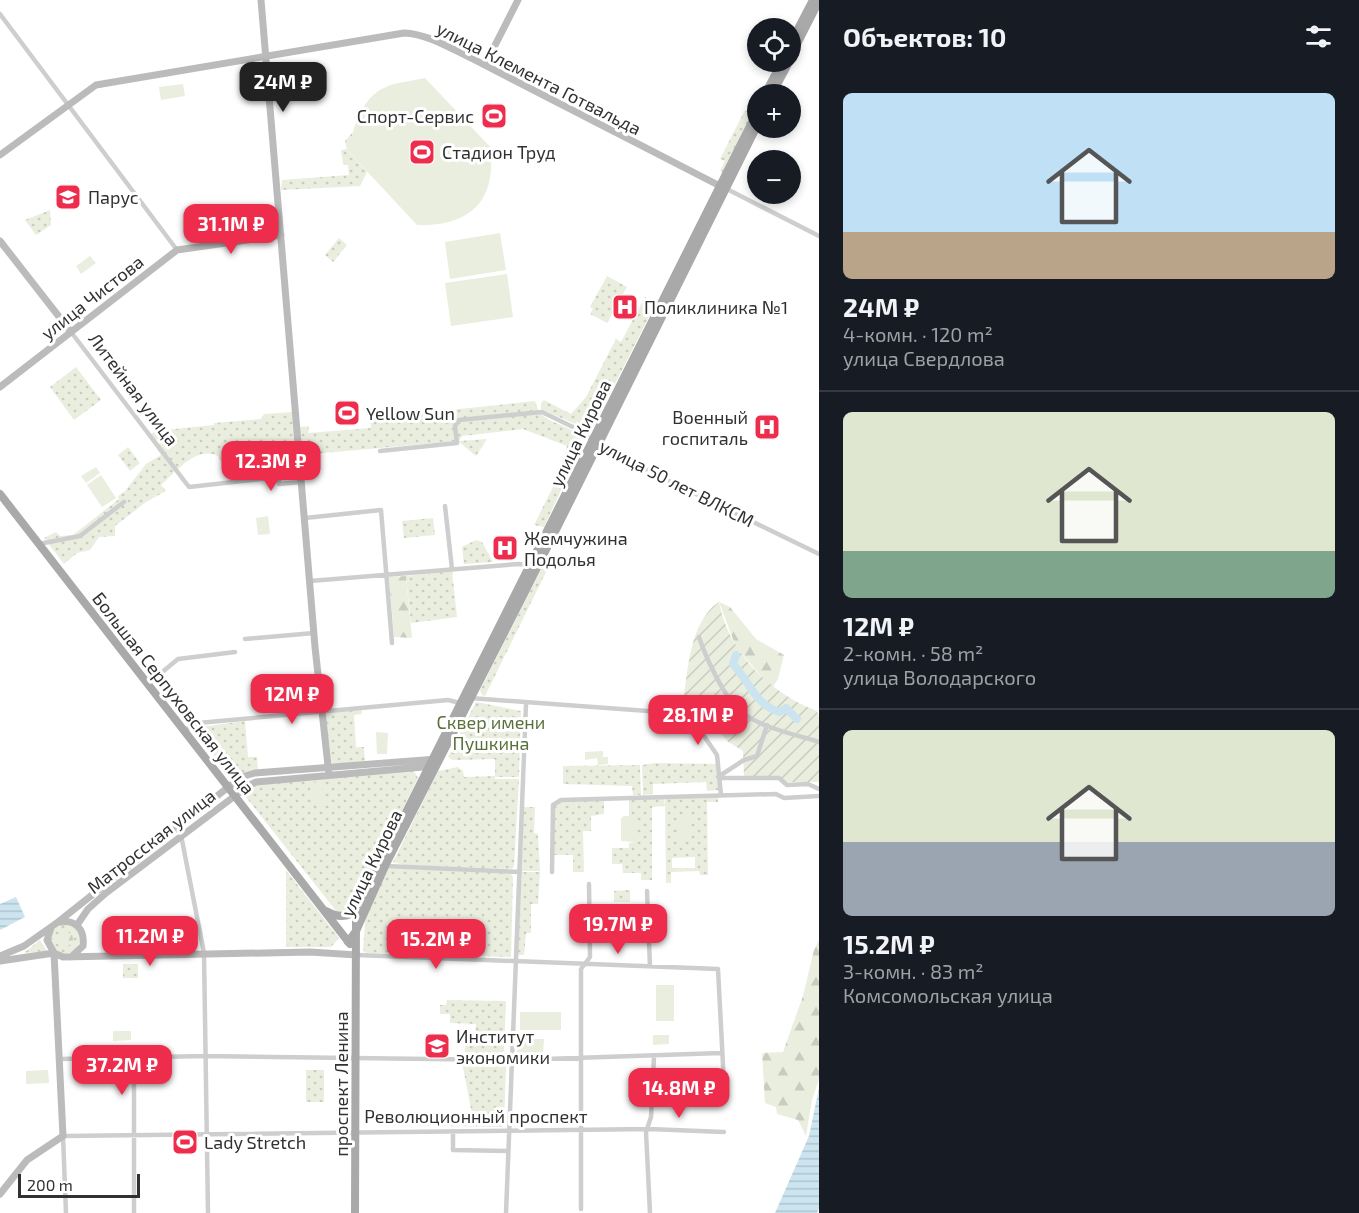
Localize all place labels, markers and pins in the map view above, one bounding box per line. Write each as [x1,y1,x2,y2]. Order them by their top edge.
pin: 24M ₽ [241,62,325,113]
sports icon: Спорт-Сервис [479,101,509,131]
place label: Спорт-Сервис [357,105,474,127]
sports icon: Стадион Труд [407,137,437,167]
place label: Стадион Труд [442,141,556,163]
school or university icon: Парус [53,182,83,212]
place label: Парус [88,186,139,208]
pin: 31.1M ₽ [176,204,286,255]
hospital icon: Поликлиника №1 [610,292,640,322]
place label: Поликлиника №1 [644,296,788,318]
sports icon: Yellow Sun [332,398,362,428]
place label: Yellow Sun [366,402,455,424]
place label: Военный госпиталь [662,406,748,449]
hospital icon: Военный госпиталь [752,412,782,442]
pin: 12.3M ₽ [216,441,326,492]
place label: Жемчужина Подолья [524,527,628,570]
hospital icon: Жемчужина Подолья [490,533,520,563]
pin: 12M ₽ [250,674,334,725]
pin: 28.1M ₽ [643,695,753,746]
pin: 19.7M ₽ [563,904,673,955]
pin: 11.2M ₽ [95,916,205,967]
pin: 15.2M ₽ [381,919,491,970]
place label: Институт экономики [456,1025,550,1068]
school or university icon: Институт экономики [422,1031,452,1061]
pin: 37.2M ₽ [67,1045,177,1096]
pin: 14.8M ₽ [624,1068,734,1119]
sports icon: Lady Stretch [170,1127,200,1157]
place label: Lady Stretch [204,1131,306,1153]

